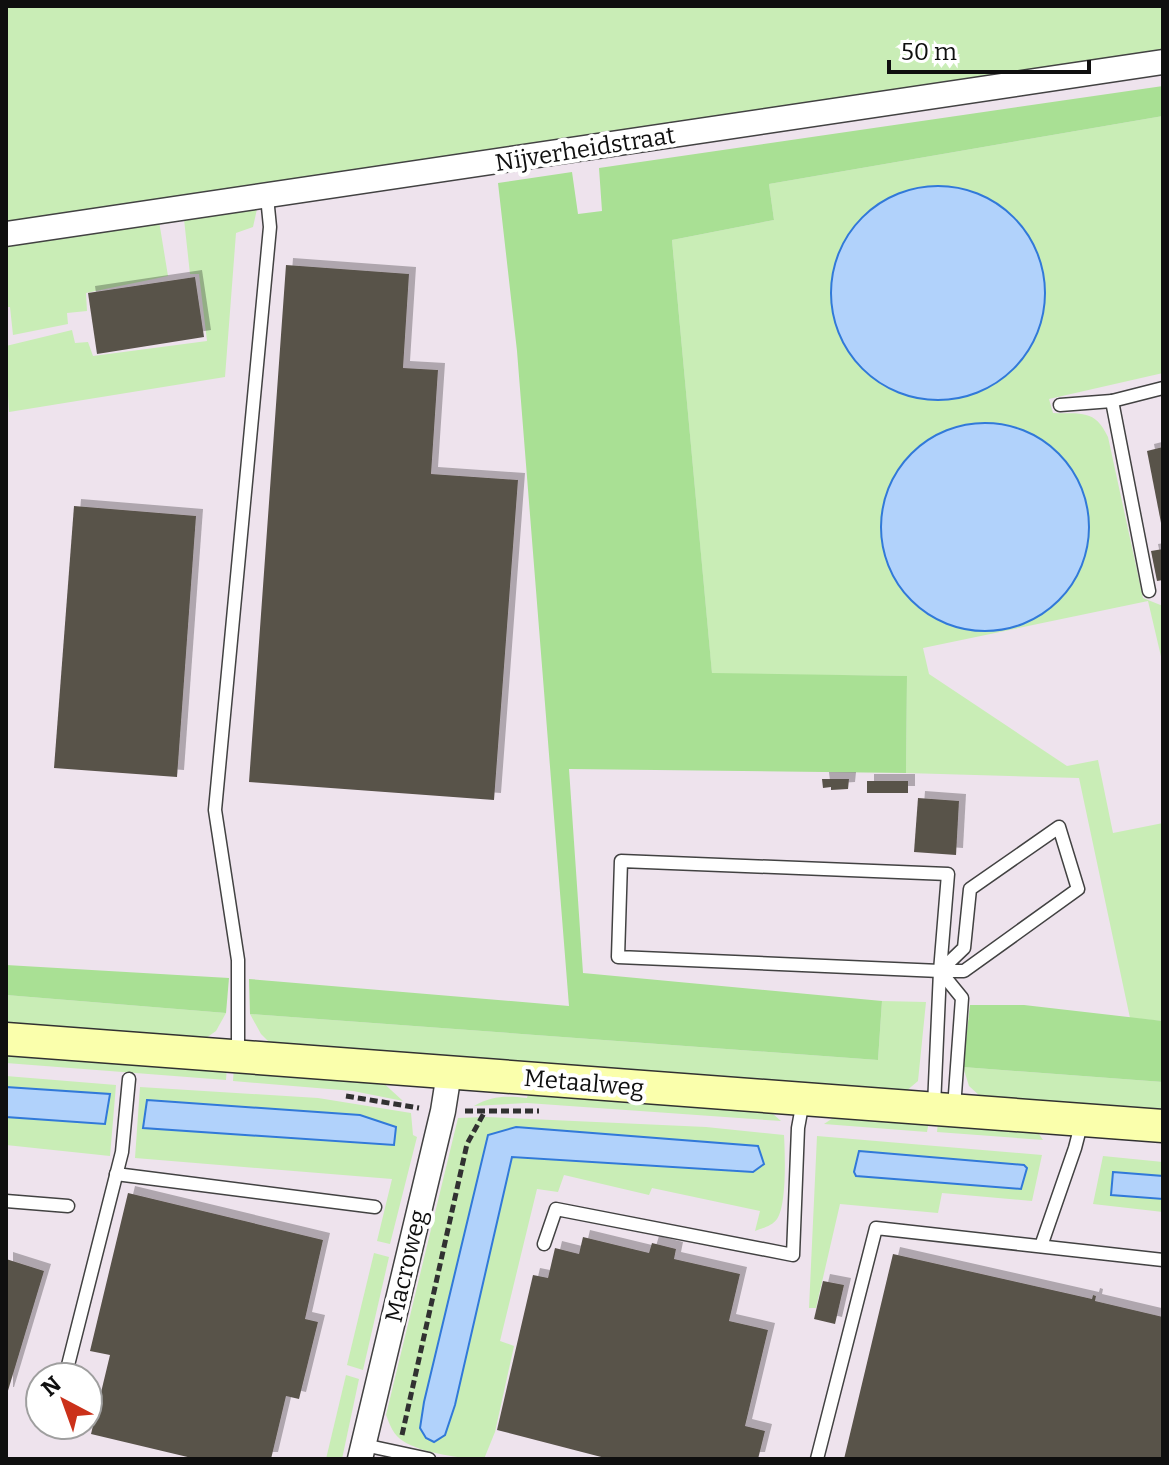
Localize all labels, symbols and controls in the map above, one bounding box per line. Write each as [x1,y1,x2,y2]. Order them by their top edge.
scale bar [889,24,1089,74]
text: 50 m [901,38,957,66]
street label: Nijverheidstraat [493,121,677,177]
street label: Metaalweg [523,1064,645,1102]
street label: Macroweg [379,1207,433,1325]
north arrow [24,1361,104,1441]
text: N [36,1371,66,1402]

